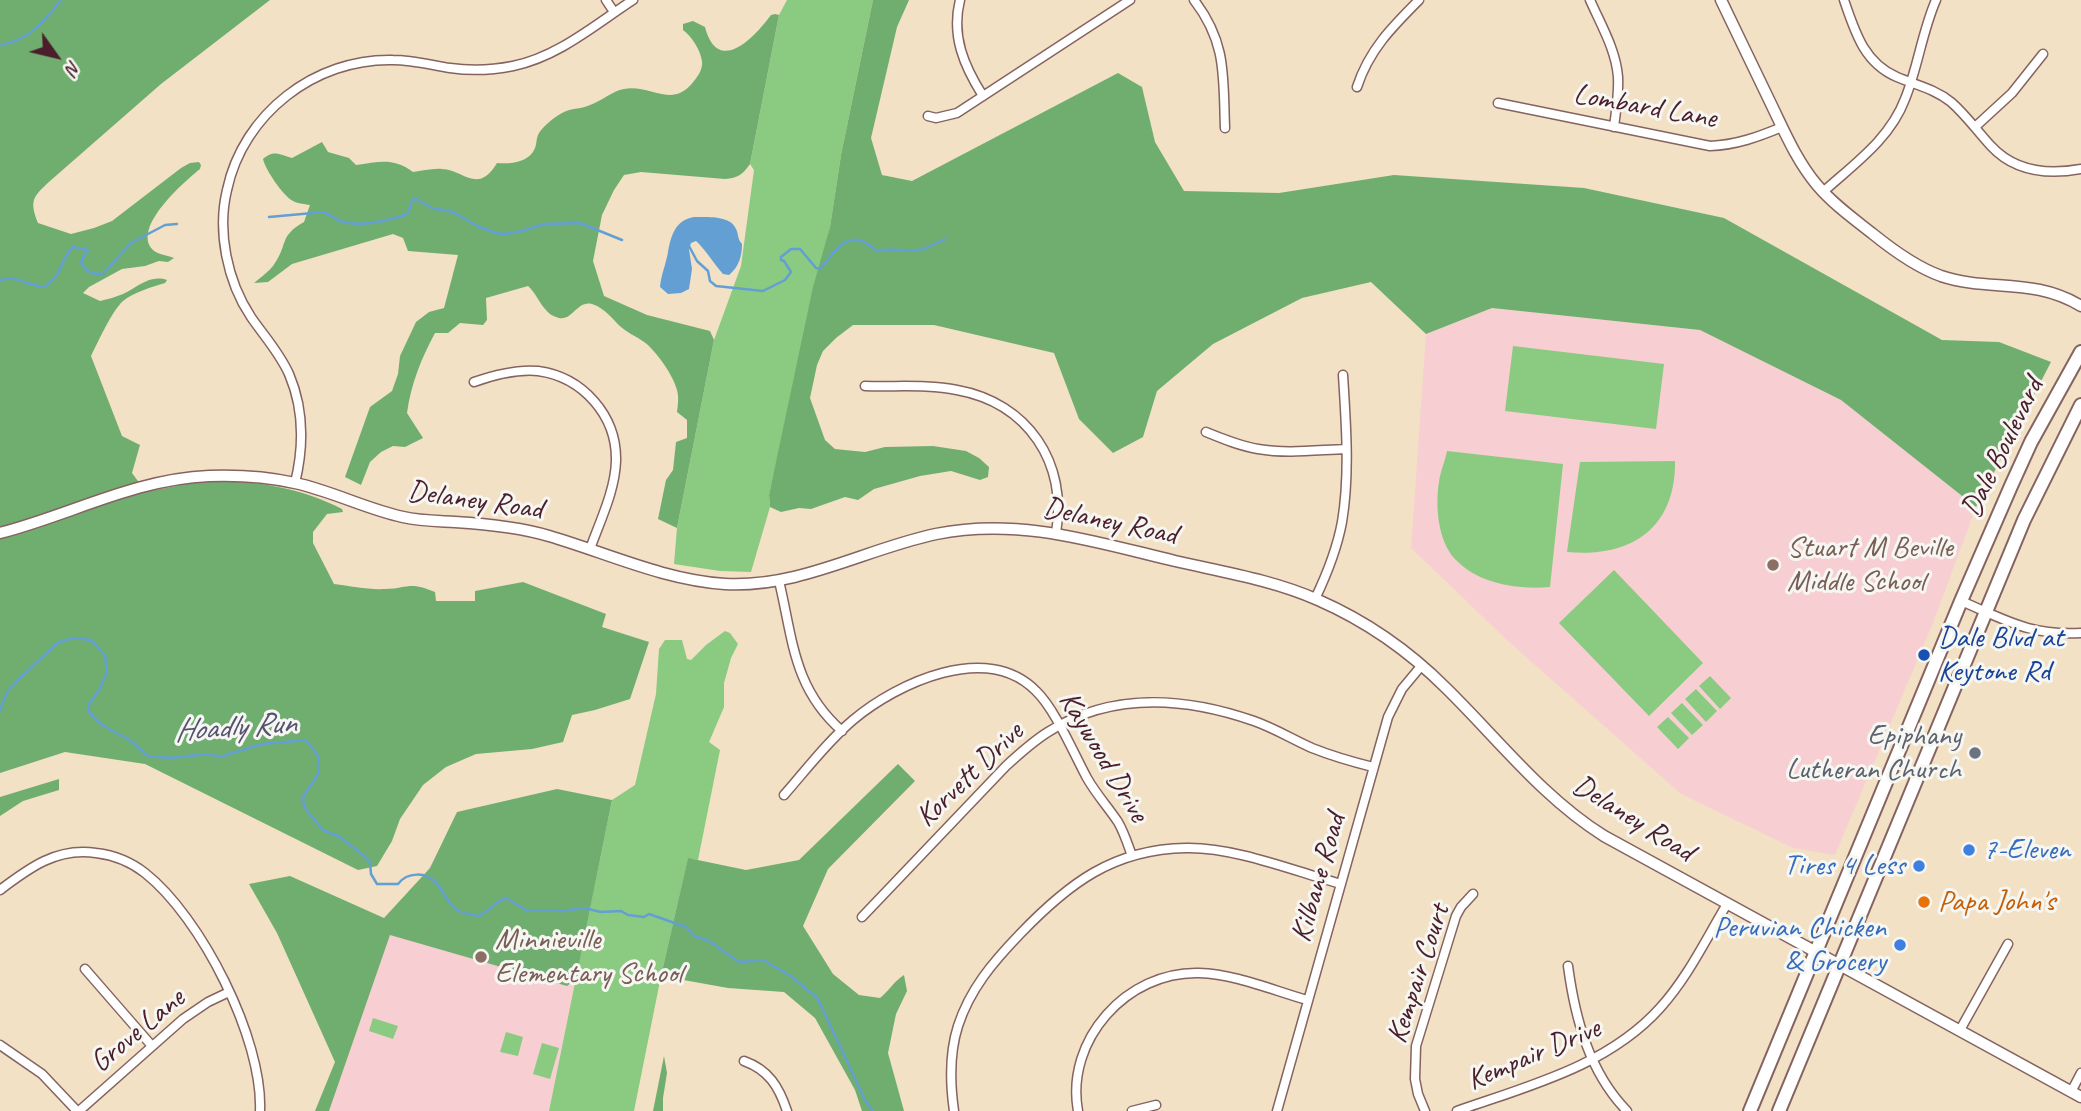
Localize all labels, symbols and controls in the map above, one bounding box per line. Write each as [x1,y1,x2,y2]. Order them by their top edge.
north arrow [21,21,91,91]
text: N [60,56,87,79]
street label: Lombard Lane [1571,77,1719,137]
street label: Dale Boulevard [1954,373,2052,523]
street label: Delaney Road [405,474,545,528]
street label: Delaney Road [1040,490,1180,554]
place label: Stuart M Beville Middle School [1787,530,1953,600]
marker: Stuart M Beville Middle School [1765,557,1781,573]
place label: Dale Blvd at Keytone Rd [1938,620,2064,690]
marker: Dale Blvd at Keytone Rd [1916,647,1932,663]
street label: Kaywood Drive [1050,685,1156,829]
water label: Hoadly Run [173,705,297,751]
street label: Korvett Drive [909,715,1031,835]
place label: Epiphany Lutheran Church [1786,718,1961,788]
marker: Epiphany Lutheran Church [1967,745,1983,761]
street label: Delaney Road [1566,768,1700,870]
street label: Kilbane Road [1284,810,1354,946]
place label: 7-Eleven [1983,832,2070,868]
marker: 7-Eleven [1961,842,1977,858]
place label: Tires 4 Less [1784,848,1905,884]
marker: Tires 4 Less [1911,858,1927,874]
place label: Papa John's [1938,884,2055,920]
marker: Papa John's [1916,894,1932,910]
street label: Kempair Court [1380,900,1458,1048]
place label: Peruvian Chicken & Grocery [1713,910,1886,981]
place label: Minnieville Elementary School [495,922,682,992]
marker: Peruvian Chicken & Grocery [1892,937,1908,953]
marker: Minnieville Elementary School [473,949,489,965]
street label: Grove Lane [84,981,192,1081]
street label: Kempair Drive [1462,1011,1606,1099]

